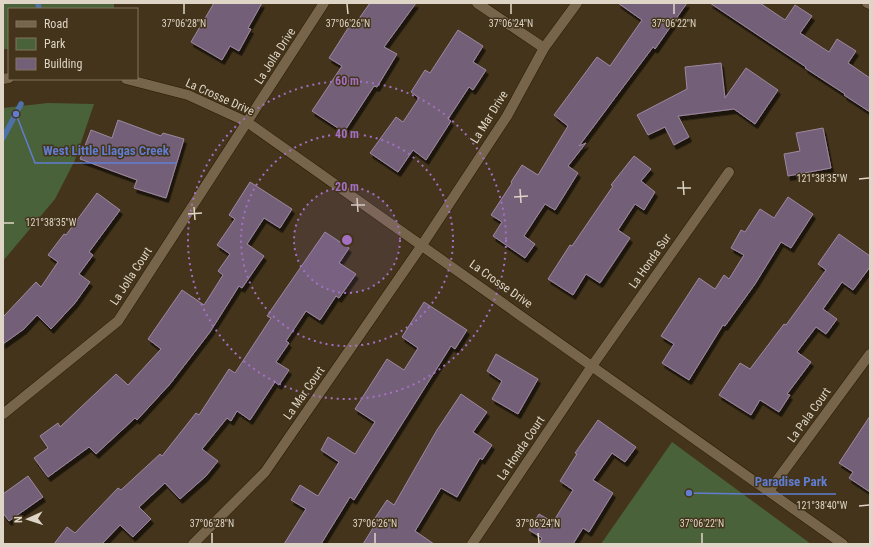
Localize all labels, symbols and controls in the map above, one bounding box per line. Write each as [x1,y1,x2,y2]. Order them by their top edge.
legend [8,8,138,80]
text: Road [44,17,68,31]
text: 37°06'28"N [162,18,206,29]
text: 37°06'26"N [326,18,370,29]
text: 37°06'24"N [489,18,533,29]
text: 37°06'22"N [652,18,696,29]
street label: La Jolla Drive [252,25,298,87]
text: Park [44,37,66,51]
text: Building [44,57,82,71]
text: 60 m [335,74,359,88]
street label: La Crosse Drive [183,76,257,119]
street label: La Mar Drive [467,88,511,146]
text: 40 m [335,127,359,141]
callout: West Little Llagas Creek [35,138,177,163]
text: West Little Llagas Creek [43,143,170,158]
text: 121°38'35"W [797,173,848,184]
text: 20 m [335,180,359,194]
text: 121°38'35"W [26,217,77,228]
street label: La Honda Sur [626,231,674,291]
centre of rings [340,233,354,247]
street label: La Jolla Court [107,244,155,308]
street label: La Crosse Drive [467,257,536,311]
street label: La Mar Court [281,363,328,422]
street label: La Pala Court [785,385,834,445]
street label: La Honda Court [494,413,548,483]
callout: Paradise Park [747,469,836,494]
text: Paradise Park [755,474,828,489]
north arrow [8,499,48,539]
text: 121°38'40"W [797,500,848,511]
text: N [12,516,25,523]
text: 37°06'28"N [190,518,234,529]
text: 37°06'26"N [353,518,397,529]
text: 37°06'24"N [516,518,560,529]
text: 37°06'22"N [680,518,724,529]

